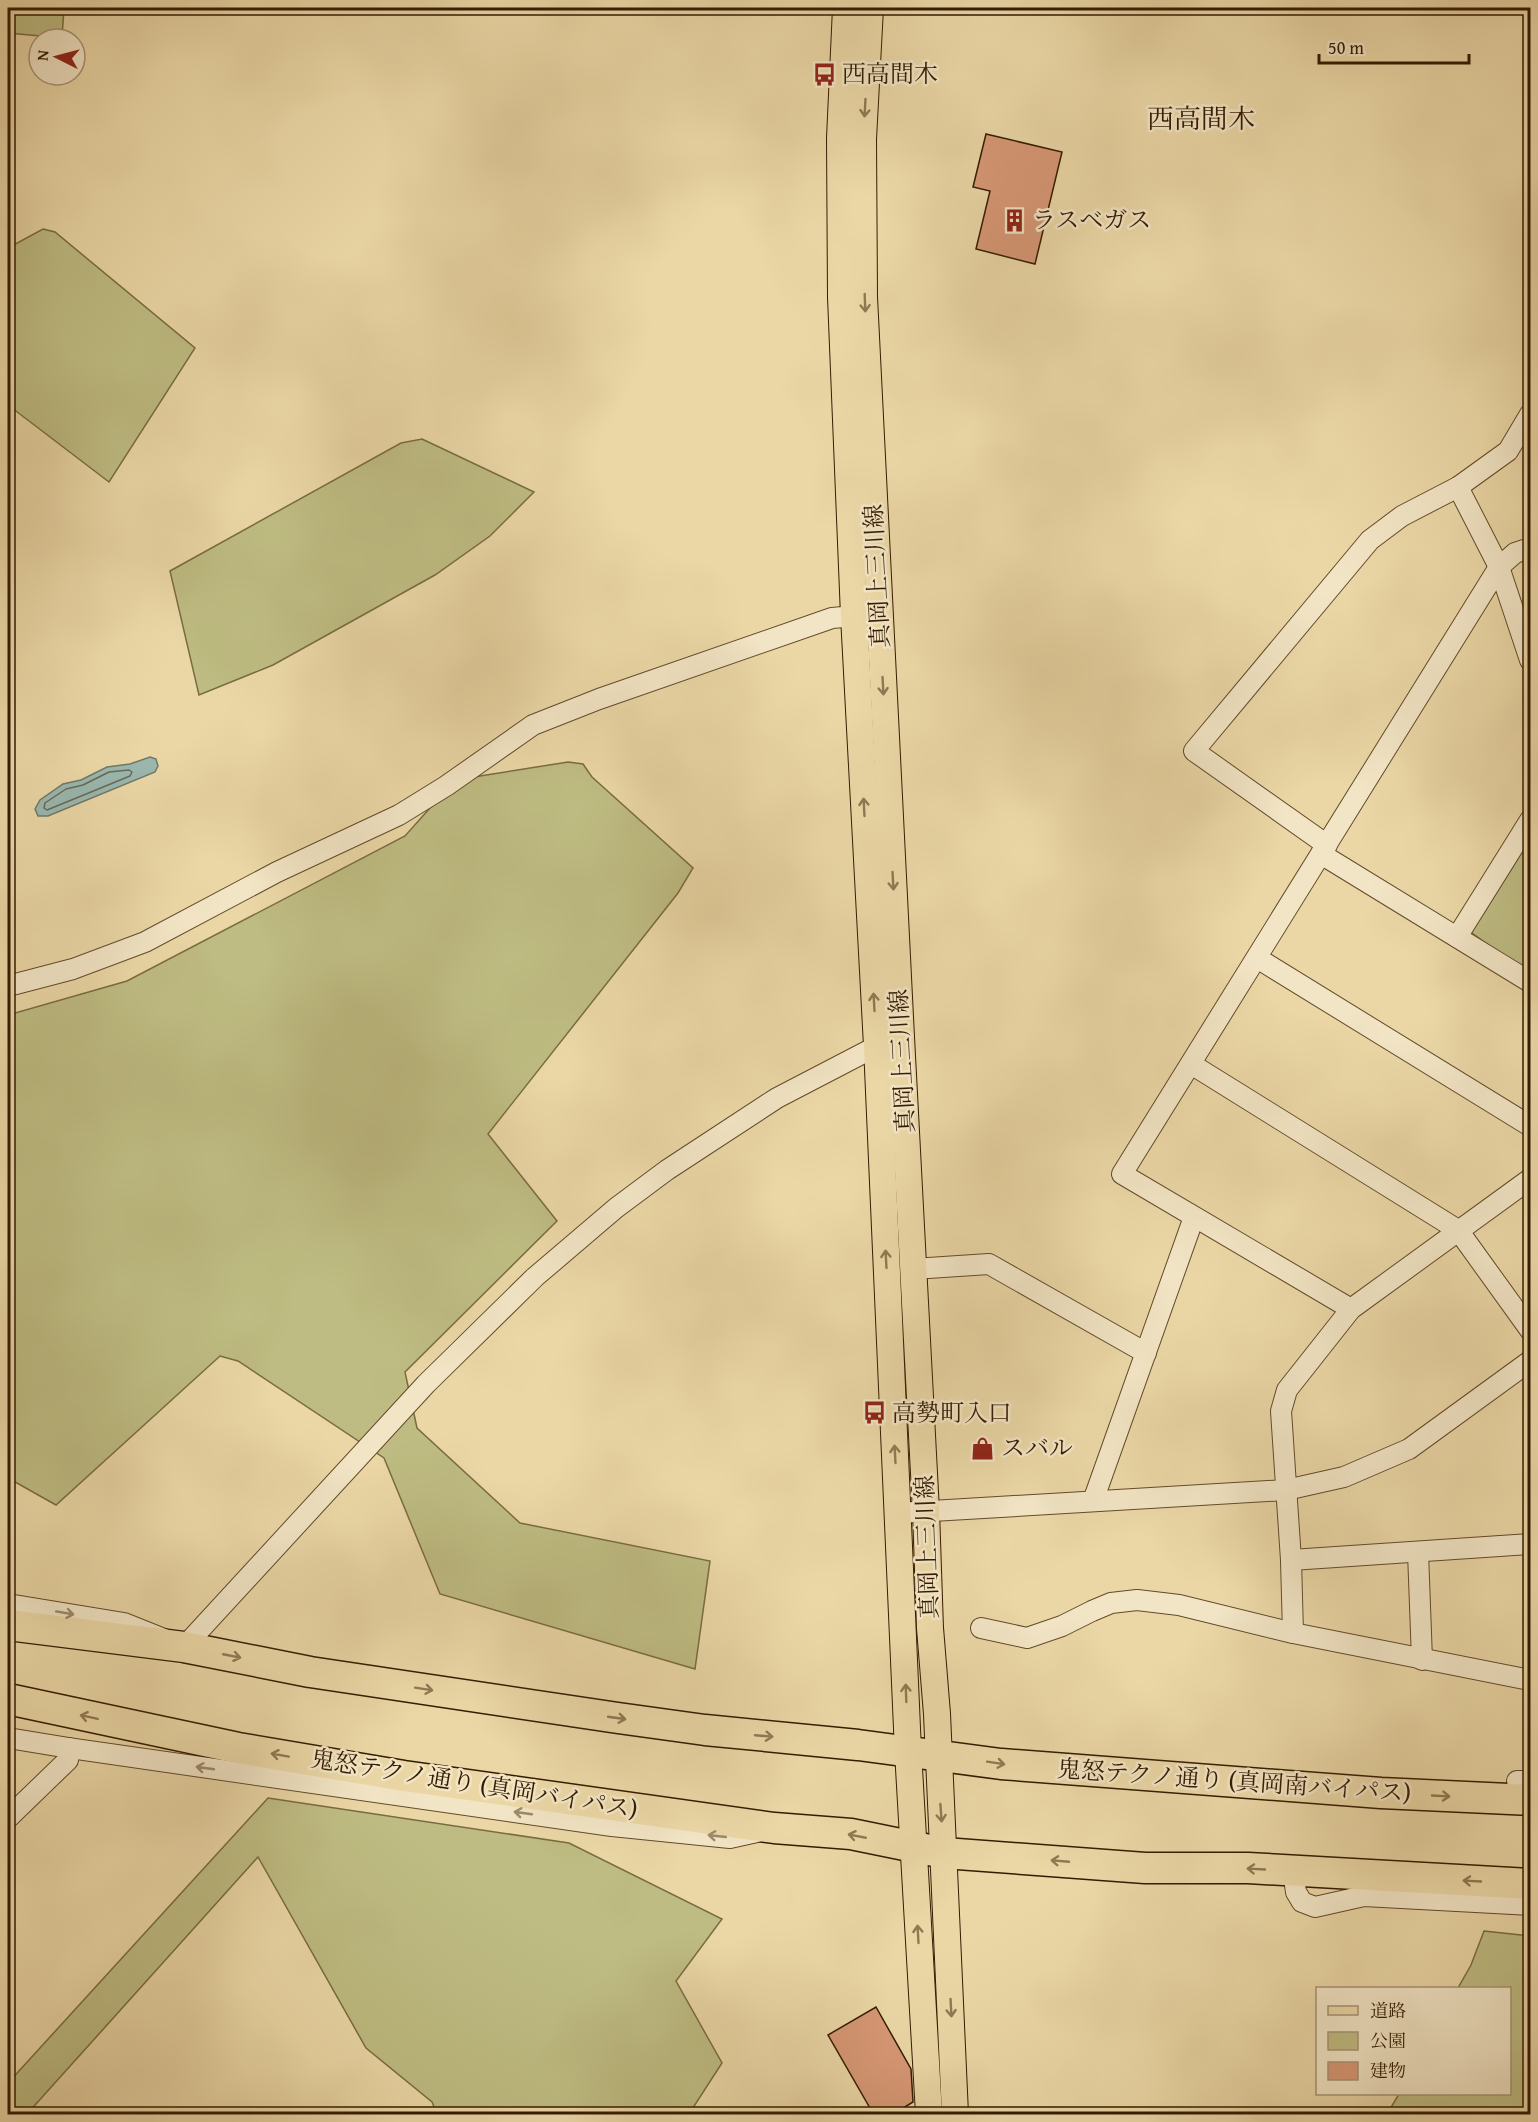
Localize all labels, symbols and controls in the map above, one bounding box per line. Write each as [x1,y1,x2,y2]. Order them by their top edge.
north arrow [27,27,87,87]
scale bar [1319,27,1469,65]
text: 50 m [1328,34,1364,61]
text: N [30,49,55,62]
place label: 西高間木 [842,56,938,91]
bus stop icon: 西高間木 [811,61,837,87]
one-way arrow [859,97,870,117]
district label: 西高間木 [1147,98,1255,138]
place label: ラスベガス [1032,202,1151,237]
building icon: ラスベガス [1001,207,1027,233]
one-way arrow [859,292,870,312]
street label: 真岡上三川線 [855,503,898,649]
one-way arrow [877,676,888,696]
one-way arrow [858,798,869,818]
one-way arrow [887,871,898,891]
street label: 真岡上三川線 [880,988,923,1134]
one-way arrow [869,992,880,1012]
one-way arrow [881,1250,892,1270]
place label: 高勢町入口 [892,1395,1012,1430]
bus stop icon: 高勢町入口 [861,1400,887,1426]
place label: スバル [1001,1430,1073,1465]
shop icon: スバル [970,1435,996,1461]
one-way arrow [890,1445,901,1465]
street label: 真岡上三川線 [906,1474,947,1620]
one-way arrow [55,1608,75,1619]
one-way arrow [221,1651,241,1662]
one-way arrow [414,1683,433,1694]
one-way arrow [900,1683,911,1703]
one-way arrow [79,1711,99,1722]
one-way arrow [606,1713,626,1724]
one-way arrow [753,1731,773,1742]
street label: 鬼怒テクノ通り (真岡バイパス) [308,1740,640,1827]
one-way arrow [270,1749,290,1760]
street label: 鬼怒テクノ通り (真岡南バイパス) [1056,1751,1412,1810]
one-way arrow [985,1758,1005,1769]
one-way arrow [196,1762,216,1773]
one-way arrow [1431,1791,1451,1802]
one-way arrow [936,1803,947,1823]
one-way arrow [514,1808,533,1819]
one-way arrow [707,1830,727,1841]
one-way arrow [848,1830,867,1841]
one-way arrow [1051,1855,1071,1866]
one-way arrow [1247,1863,1267,1874]
one-way arrow [1463,1875,1483,1886]
one-way arrow [913,1925,924,1944]
legend [1316,1987,1511,2095]
text: 道路 [1370,1997,1406,2024]
one-way arrow [945,1998,956,2018]
text: 公園 [1370,2027,1406,2054]
text: 建物 [1370,2057,1406,2084]

